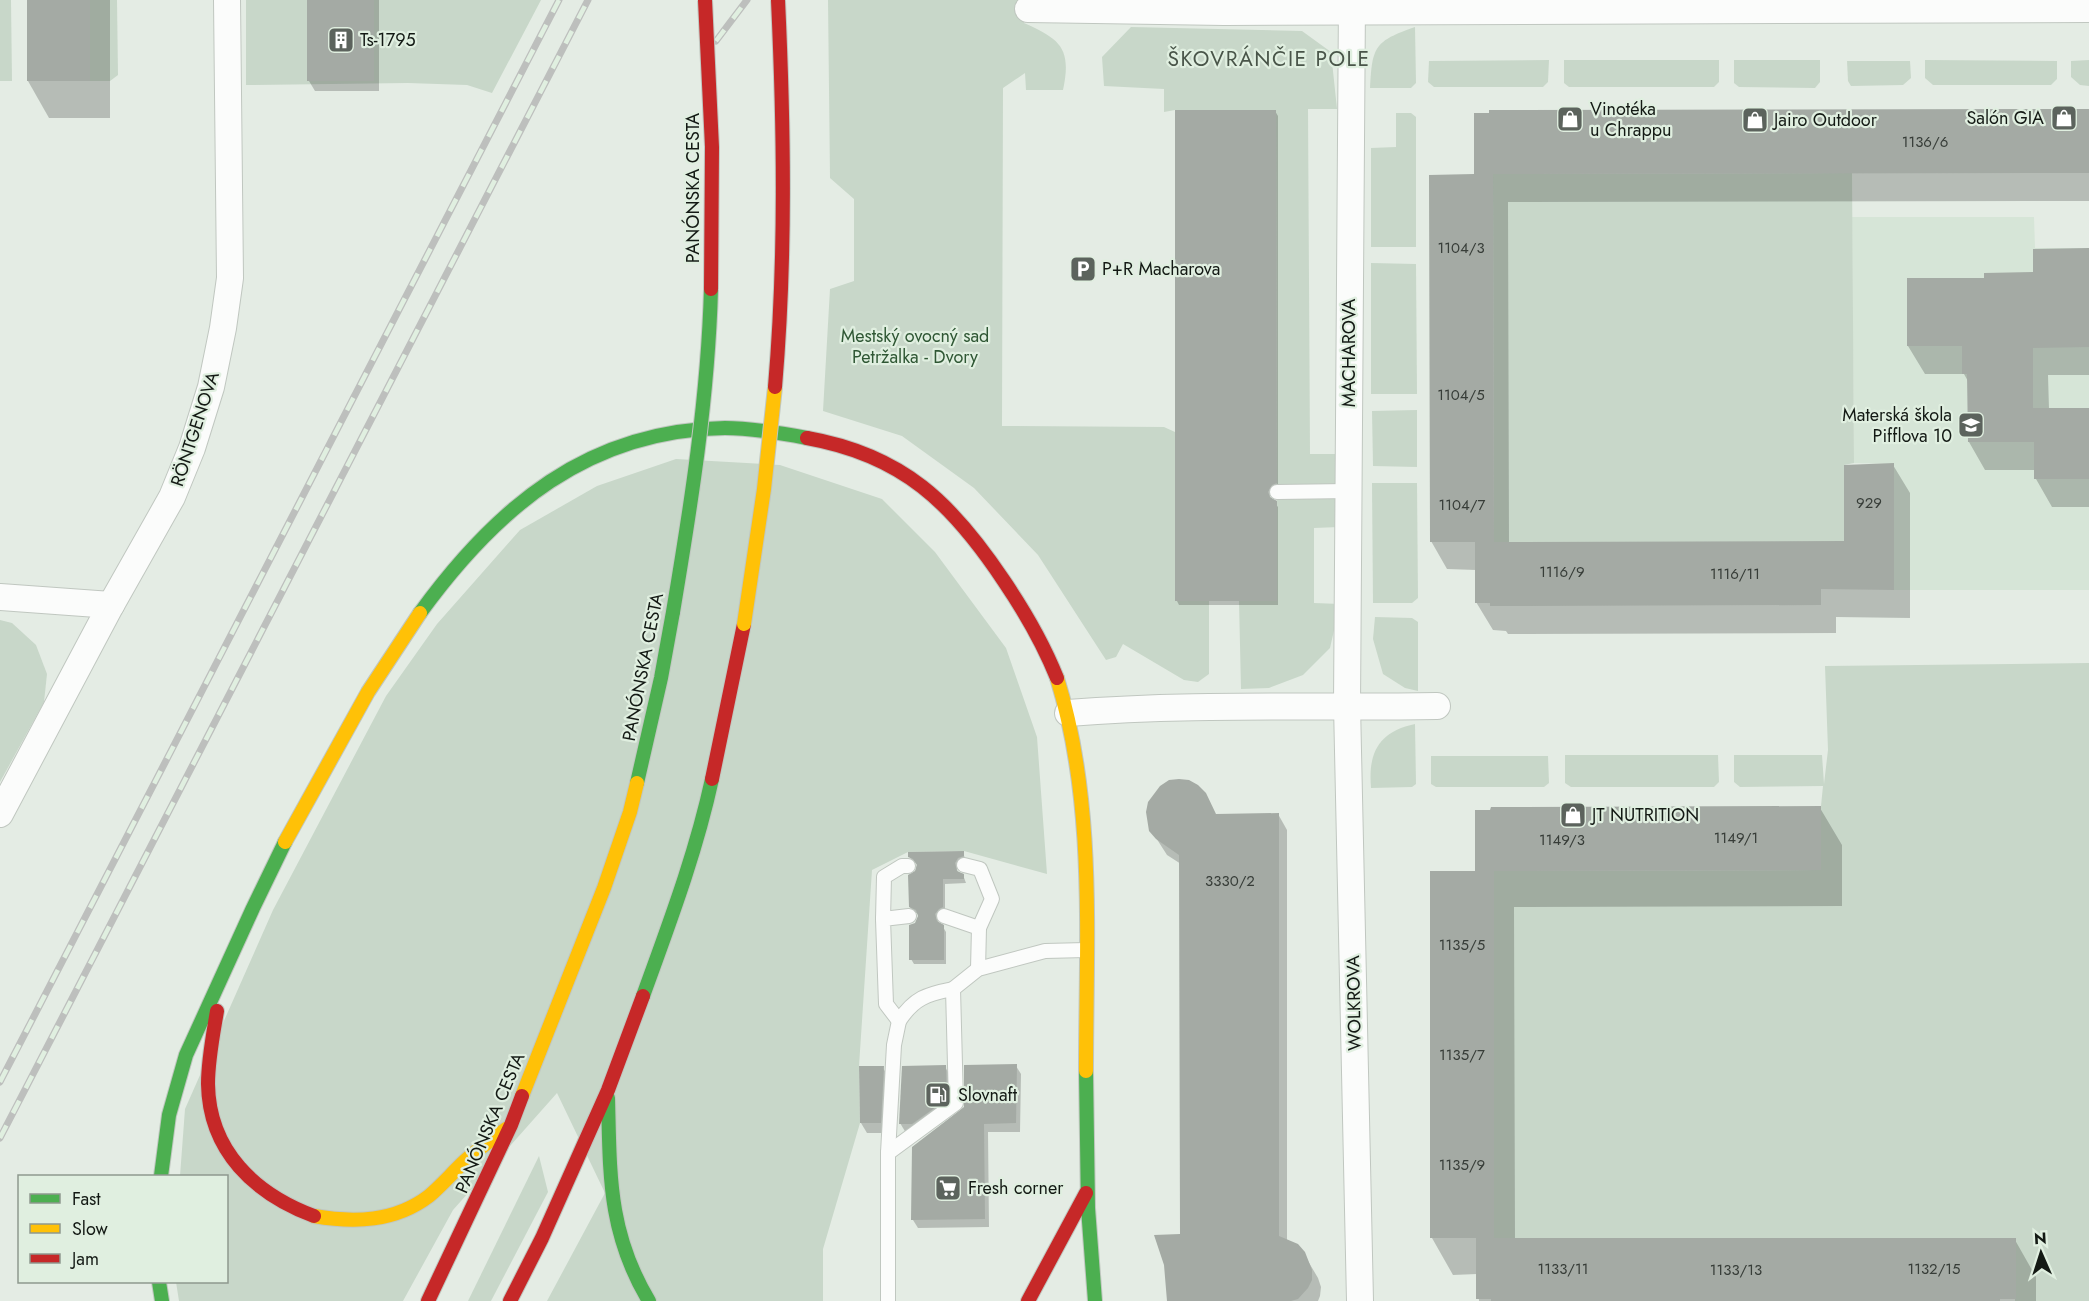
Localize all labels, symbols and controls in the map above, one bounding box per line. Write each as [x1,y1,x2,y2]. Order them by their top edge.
building icon: Ts-1795 [326,25,356,55]
place label: Ts-1795 [360,27,416,53]
district label: ŠKOVRÁNČIE POLE [1167,44,1371,74]
place label: Vinotéka u Chrappu [1590,96,1671,143]
shop icon: Salón GIA [2049,103,2079,133]
shop icon: Vinotéka u Chrappu [1555,104,1585,134]
shop icon: Jairo Outdoor [1740,105,1770,135]
place label: Salón GIA [1966,105,2044,131]
place label: Jairo Outdoor [1772,107,1878,133]
street label: PANÓNSKA CESTA [680,113,706,263]
house number: 1136/6 [1902,131,1948,153]
house number: 1104/3 [1437,237,1485,259]
parking icon: P+R Macharova [1068,254,1098,284]
place label: P+R Macharova [1102,256,1220,282]
street label: MACHAROVA [1336,299,1362,407]
park label: Mestský ovocný sad Petržalka - Dvory [841,323,989,370]
street label: RÖNTGENOVA [164,368,226,490]
house number: 1104/5 [1437,384,1485,406]
place label: Materská škola Pifflova 10 [1842,402,1952,449]
school or university icon: Materská škola Pifflova 10 [1956,410,1986,440]
house number: 929 [1856,492,1882,514]
house number: 1104/7 [1439,494,1486,516]
house number: 1116/9 [1539,561,1585,583]
house number: 1116/11 [1710,563,1760,585]
street label: PANÓNSKA CESTA [616,591,670,743]
shop icon: JT NUTRITION [1558,800,1588,830]
place label: JT NUTRITION [1590,802,1699,828]
house number: 1149/1 [1714,827,1758,849]
house number: 1149/3 [1539,829,1585,851]
house number: 3330/2 [1205,870,1255,892]
house number: 1135/5 [1439,934,1485,956]
street label: WOLKROVA [1340,955,1368,1051]
house number: 1135/7 [1439,1044,1485,1066]
street label: PANÓNSKA CESTA [449,1049,531,1197]
fuel station icon: Slovnaft [923,1080,953,1110]
place label: Slovnaft [958,1082,1018,1108]
house number: 1135/9 [1439,1154,1485,1176]
supermarket icon: Fresh corner [933,1173,963,1203]
legend [18,1175,228,1283]
place label: Fresh corner [968,1175,1064,1201]
text: Fast [72,1186,101,1212]
text: Slow [72,1216,109,1242]
north arrow [2011,1223,2071,1283]
text: N [2033,1227,2047,1250]
text: Jam [70,1246,99,1272]
house number: 1133/11 [1538,1258,1588,1280]
house number: 1132/15 [1907,1258,1961,1280]
house number: 1133/13 [1710,1259,1762,1281]

